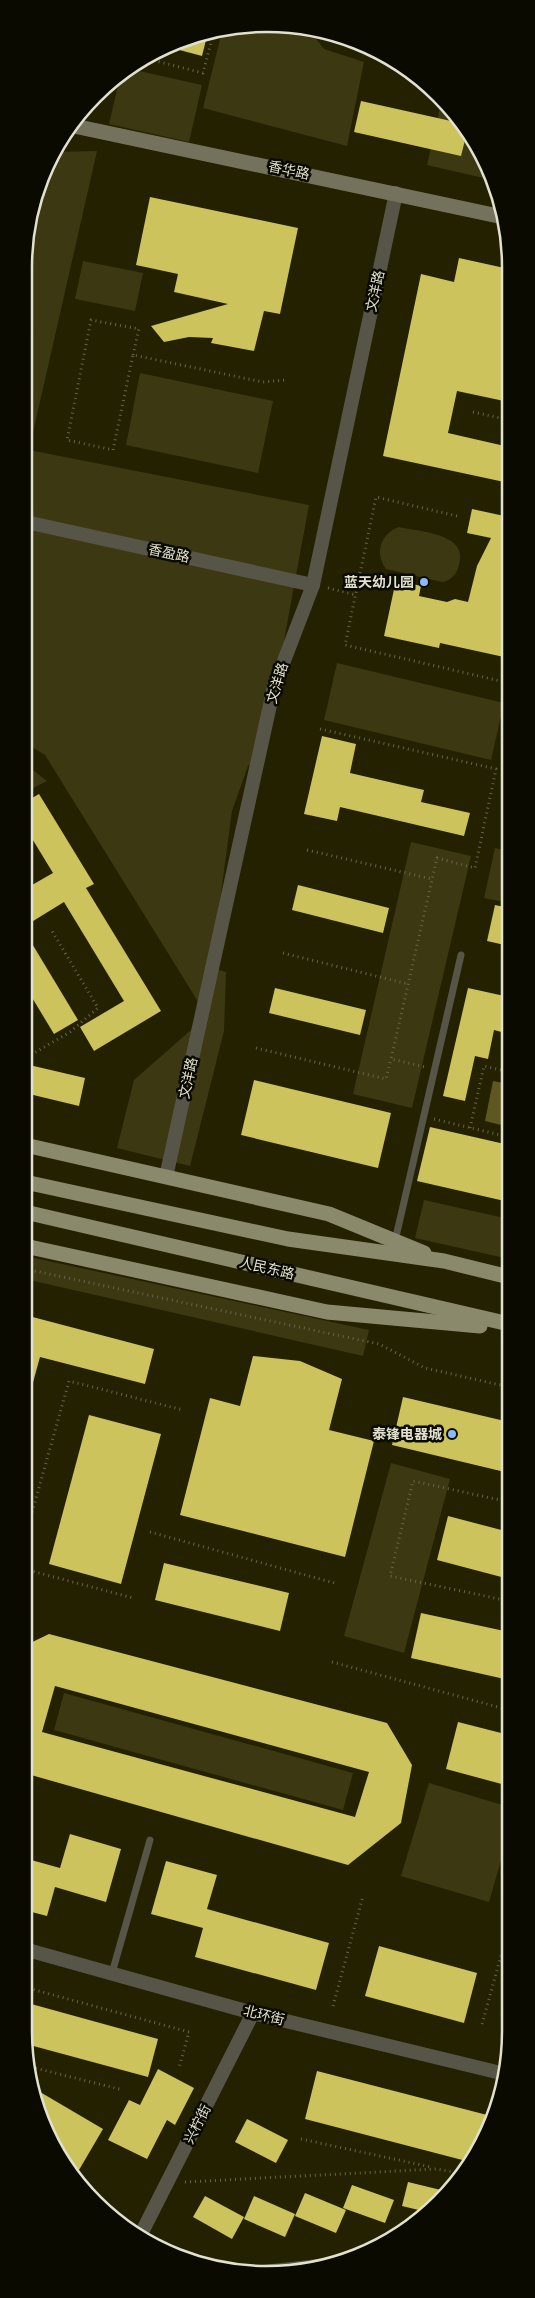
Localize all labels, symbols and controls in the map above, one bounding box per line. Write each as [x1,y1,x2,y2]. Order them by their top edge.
street label: 香华路 [267,158,311,182]
street label: 文洋路 [363,269,387,313]
street label: 香盈路 [147,541,191,565]
place label: 蓝天幼儿园 [344,574,414,590]
marker: 蓝天幼儿园 [418,576,430,588]
street label: 文洋路 [263,661,291,705]
street label: 文洋路 [176,1056,200,1100]
street label: 人民东路 [238,1254,296,1282]
place label: 泰锋电器城 [372,1426,442,1442]
marker: 泰锋电器城 [446,1428,458,1440]
street label: 北环街 [242,2002,286,2028]
street label: 兴柠街 [180,2102,214,2146]

